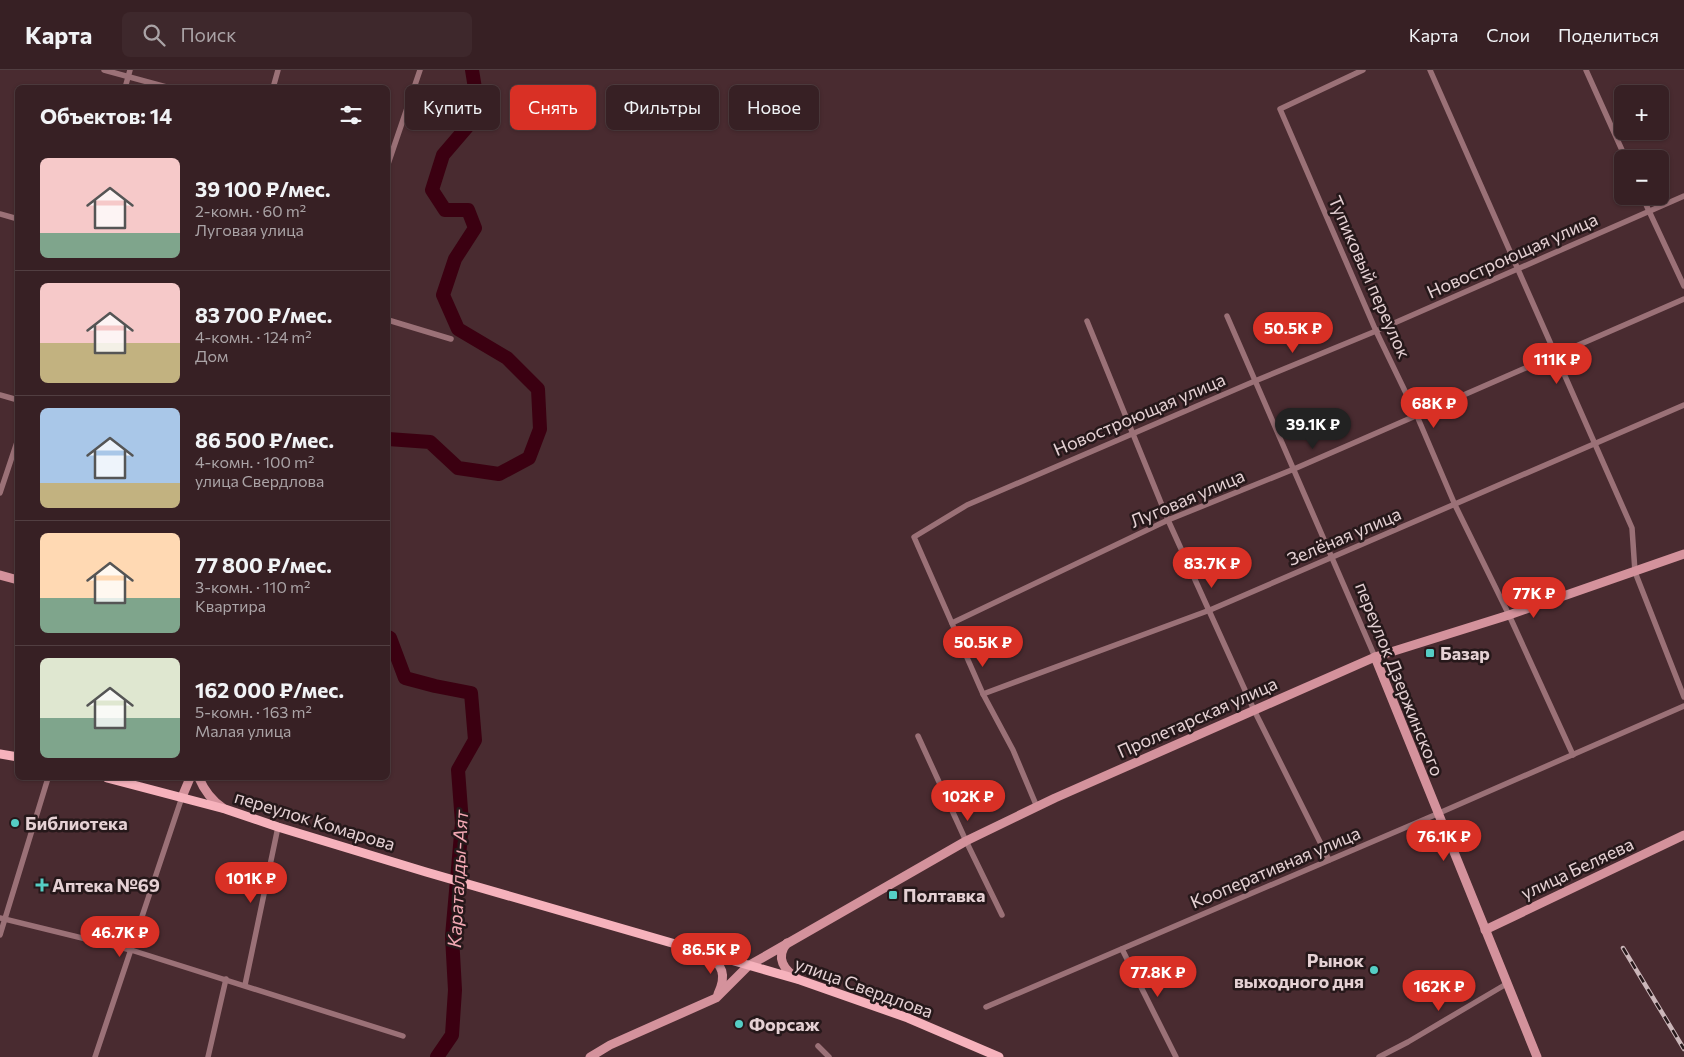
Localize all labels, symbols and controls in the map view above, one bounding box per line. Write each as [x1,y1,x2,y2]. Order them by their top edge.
search box [122,12,472,57]
text: Карта [25,20,92,49]
icon: search [140,21,168,49]
text: Поиск [180,23,236,46]
text: Карта [1409,24,1458,46]
text: Слои [1486,24,1530,46]
text: Поделиться [1558,24,1659,46]
chip: Купить [405,85,500,130]
chip: Снять [510,85,596,130]
chip: Фильтры [606,85,719,130]
chip: Новое [729,85,819,130]
map controls [1614,85,1669,205]
button: + [1614,85,1669,140]
icon: filters [337,101,365,129]
text: Объектов: 14 [40,103,172,128]
button: − [1614,150,1669,205]
text: 39 100 ₽/мес. [195,176,331,201]
icon: home [80,178,140,238]
street label: Тупиковый переулок [1324,192,1416,362]
text: 2-комн. · 60 m² [195,201,306,220]
street label: Новостроющая улица [1423,207,1601,303]
text: Луговая улица [195,220,304,239]
text: 83 700 ₽/мес. [195,302,332,327]
icon: home [80,303,140,363]
pin: 50.5K ₽ [1247,312,1339,354]
text: 50.5K ₽ [1264,318,1322,337]
text: 4-комн. · 124 m² [195,327,312,346]
pin: 111K ₽ [1516,342,1598,385]
text: Дом [195,346,228,365]
text: 111K ₽ [1534,349,1580,368]
street label: Новостроющая улица [1050,368,1228,460]
pin: 68K ₽ [1399,386,1469,429]
text: 68K ₽ [1412,393,1456,412]
pin: 39.1K ₽ [1267,408,1359,450]
text: 39.1K ₽ [1286,414,1340,433]
text: 86 500 ₽/мес. [195,427,334,452]
icon: home [80,428,140,488]
text: 4-комн. · 100 m² [195,452,314,471]
street label: Луговая улица [1126,464,1248,532]
text: улица Свердлова [195,471,324,490]
street label: Зелёная улица [1284,502,1404,570]
pin: 83.7K ₽ [1166,546,1258,589]
text: 77 800 ₽/мес. [195,552,332,577]
icon: home [80,553,140,613]
text: 83.7K ₽ [1184,553,1240,572]
pin: 77K ₽ [1499,576,1569,619]
text: 3-комн. · 110 m² [195,577,310,596]
street label: переулок Дзержинского [1351,579,1449,779]
text: 77K ₽ [1513,583,1555,602]
text: Квартира [195,596,266,615]
pin: 50.5K ₽ [937,626,1029,668]
text: 50.5K ₽ [954,632,1012,651]
place label: Базар [1440,642,1490,664]
marker: Базар [1424,647,1436,659]
street label: Пролетарская улица [1114,672,1280,762]
text: 162 000 ₽/мес. [195,677,344,702]
icon: home [80,678,140,738]
text: 5-комн. · 163 m² [195,702,312,721]
text: Малая улица [195,721,291,740]
pin: 102K ₽ [927,780,1009,822]
street label: переулок Комарова [232,785,398,855]
text: 102K ₽ [942,786,994,805]
water label: Караталды-Аят [442,808,472,948]
place label: Библиотека [25,812,128,834]
marker: Библиотека [9,817,21,829]
pin: 76.1K ₽ [1398,820,1490,862]
street label: Кооперативная улица [1187,821,1363,913]
text: 76.1K ₽ [1417,826,1471,845]
street label: улица Беляева [1517,832,1637,904]
pin: 101K ₽ [210,862,292,904]
text: 101K ₽ [226,868,276,887]
place label: Аптека №69 [52,874,160,896]
marker: Аптека №69 [36,879,48,891]
place label: Полтавка [903,884,985,906]
marker: Полтавка [887,889,899,901]
pin: 46.7K ₽ [74,916,166,958]
text: 46.7K ₽ [91,922,149,941]
pin: 86.5K ₽ [665,932,757,975]
text: 86.5K ₽ [682,939,740,958]
place label: Рынок выходного дня [1234,949,1365,992]
street label: улица Свердлова [792,952,936,1022]
pin: 77.8K ₽ [1112,956,1204,998]
text: 77.8K ₽ [1130,962,1186,981]
marker: Рынок выходного дня [1368,964,1380,976]
pin: 162K ₽ [1398,970,1480,1012]
text: 162K ₽ [1414,976,1464,995]
place label: Форсаж [749,1013,821,1035]
marker: Форсаж [733,1018,745,1030]

